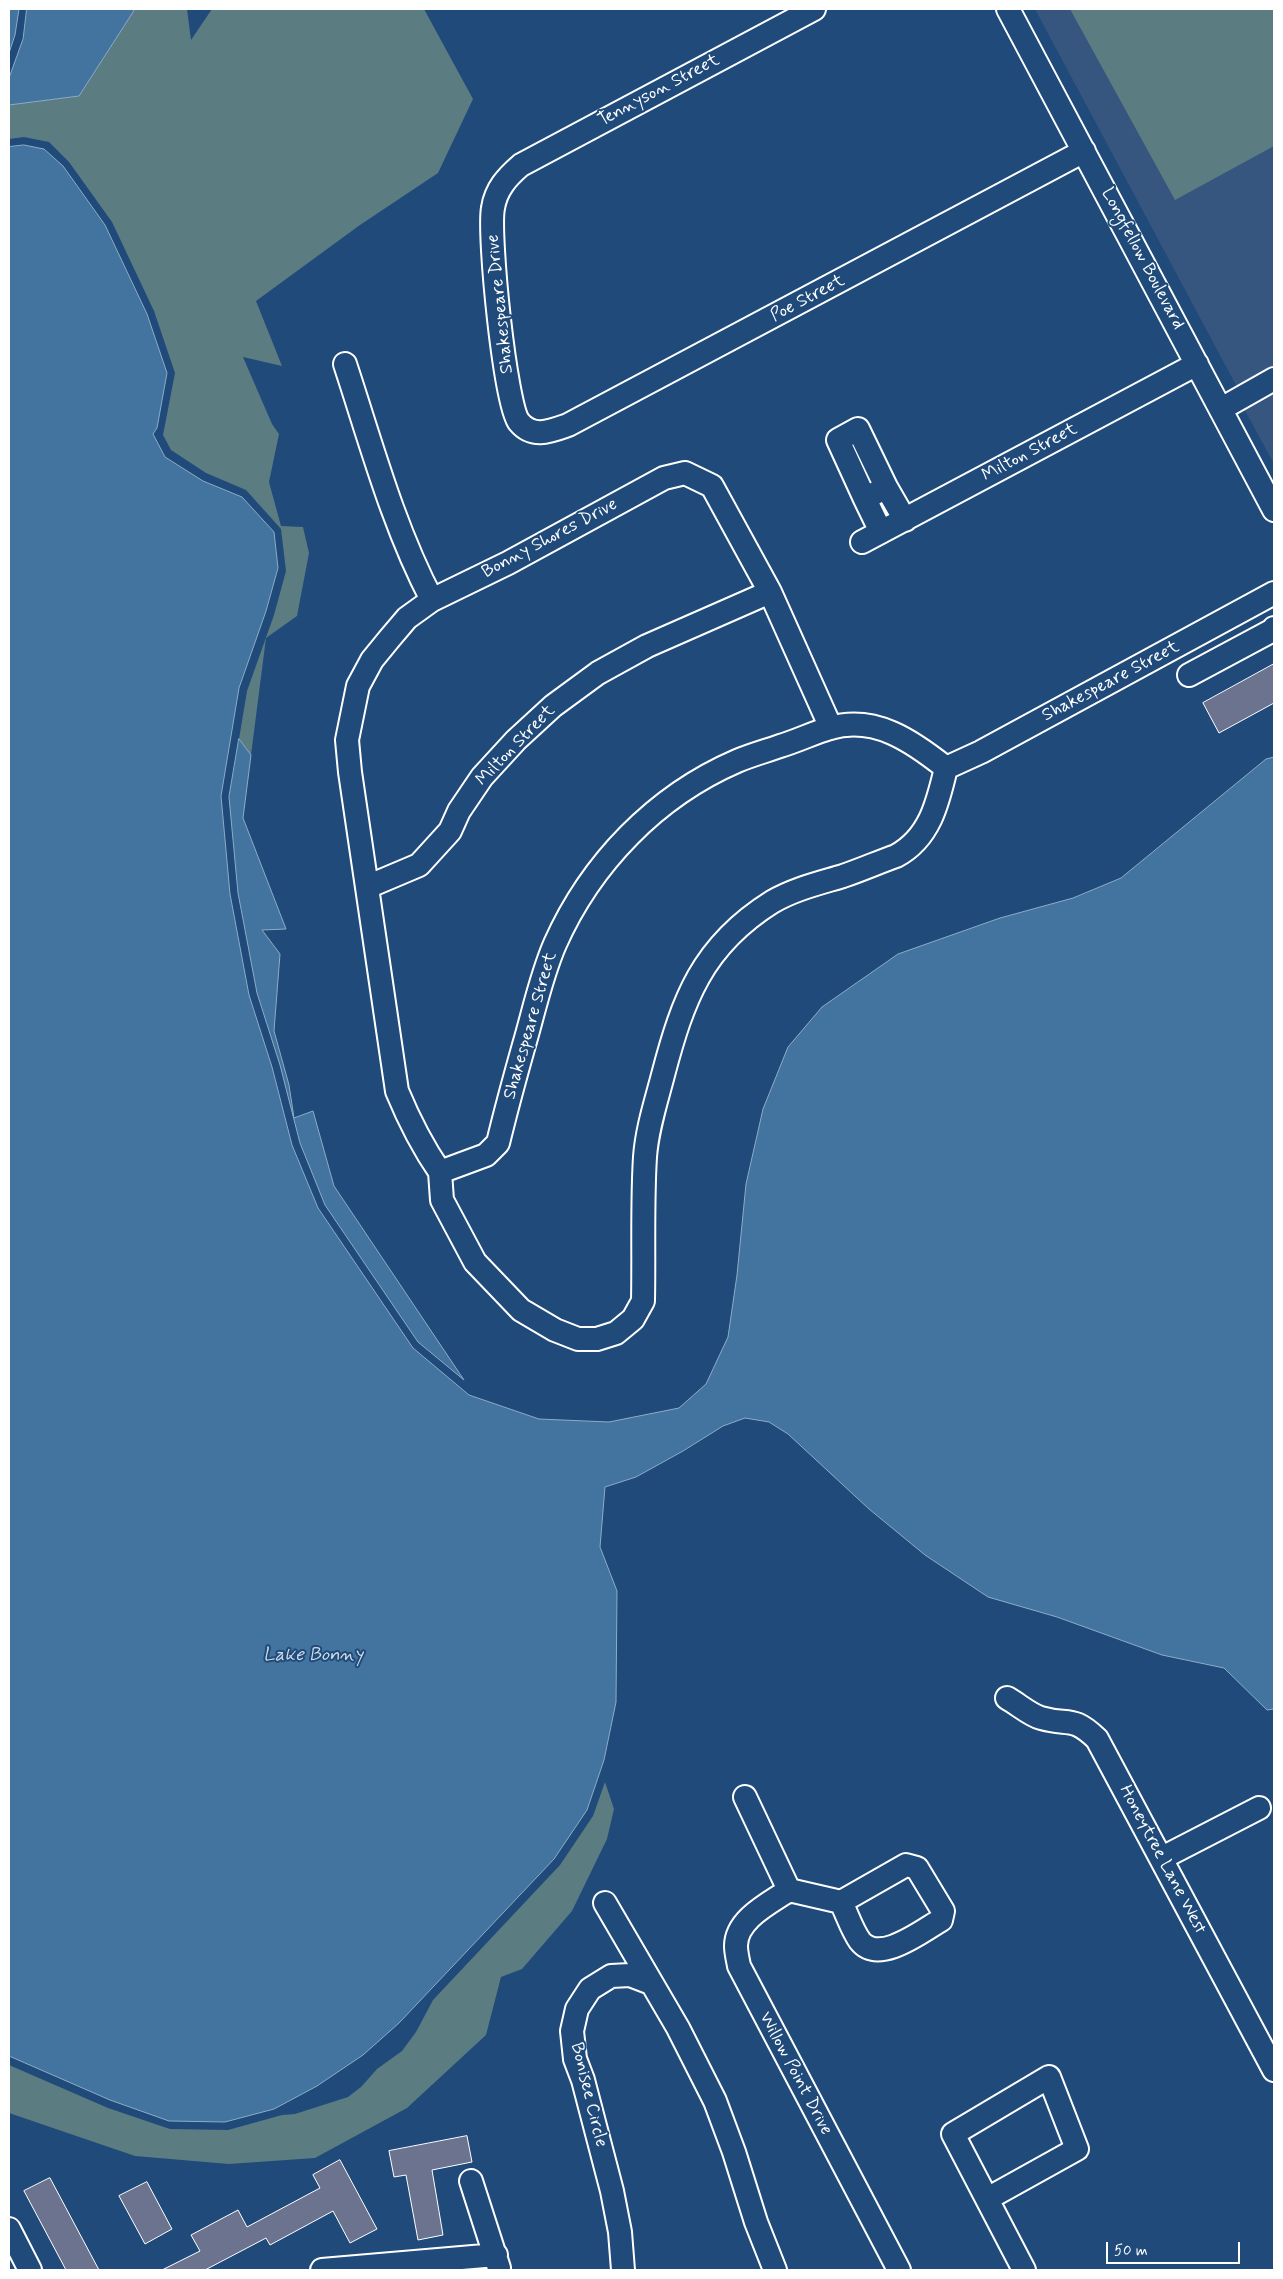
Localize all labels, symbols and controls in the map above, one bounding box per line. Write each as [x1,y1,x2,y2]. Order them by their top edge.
street label: Tennyson Street [595,50,723,132]
street label: Longfellow Boulevard [1096,185,1188,333]
street label: Shakespeare Drive [483,233,519,375]
street label: Poe Street [767,271,849,327]
street label: Milton Street [979,419,1081,487]
street label: Bonny Shores Drive [479,494,621,584]
street label: Shakespeare Street [1039,637,1183,727]
street label: Milton Street [472,701,560,791]
street label: Shakespeare Street [500,950,562,1102]
water label: Lake Bonny [263,1645,363,1667]
street label: Honeytree Lane West [1114,1782,1210,1938]
street label: Willow Point Drive [753,2009,837,2139]
street label: Bonisee Circle [565,2040,611,2150]
scale bar [1108,2232,1242,2264]
text: 50 m [1114,2241,1148,2261]

